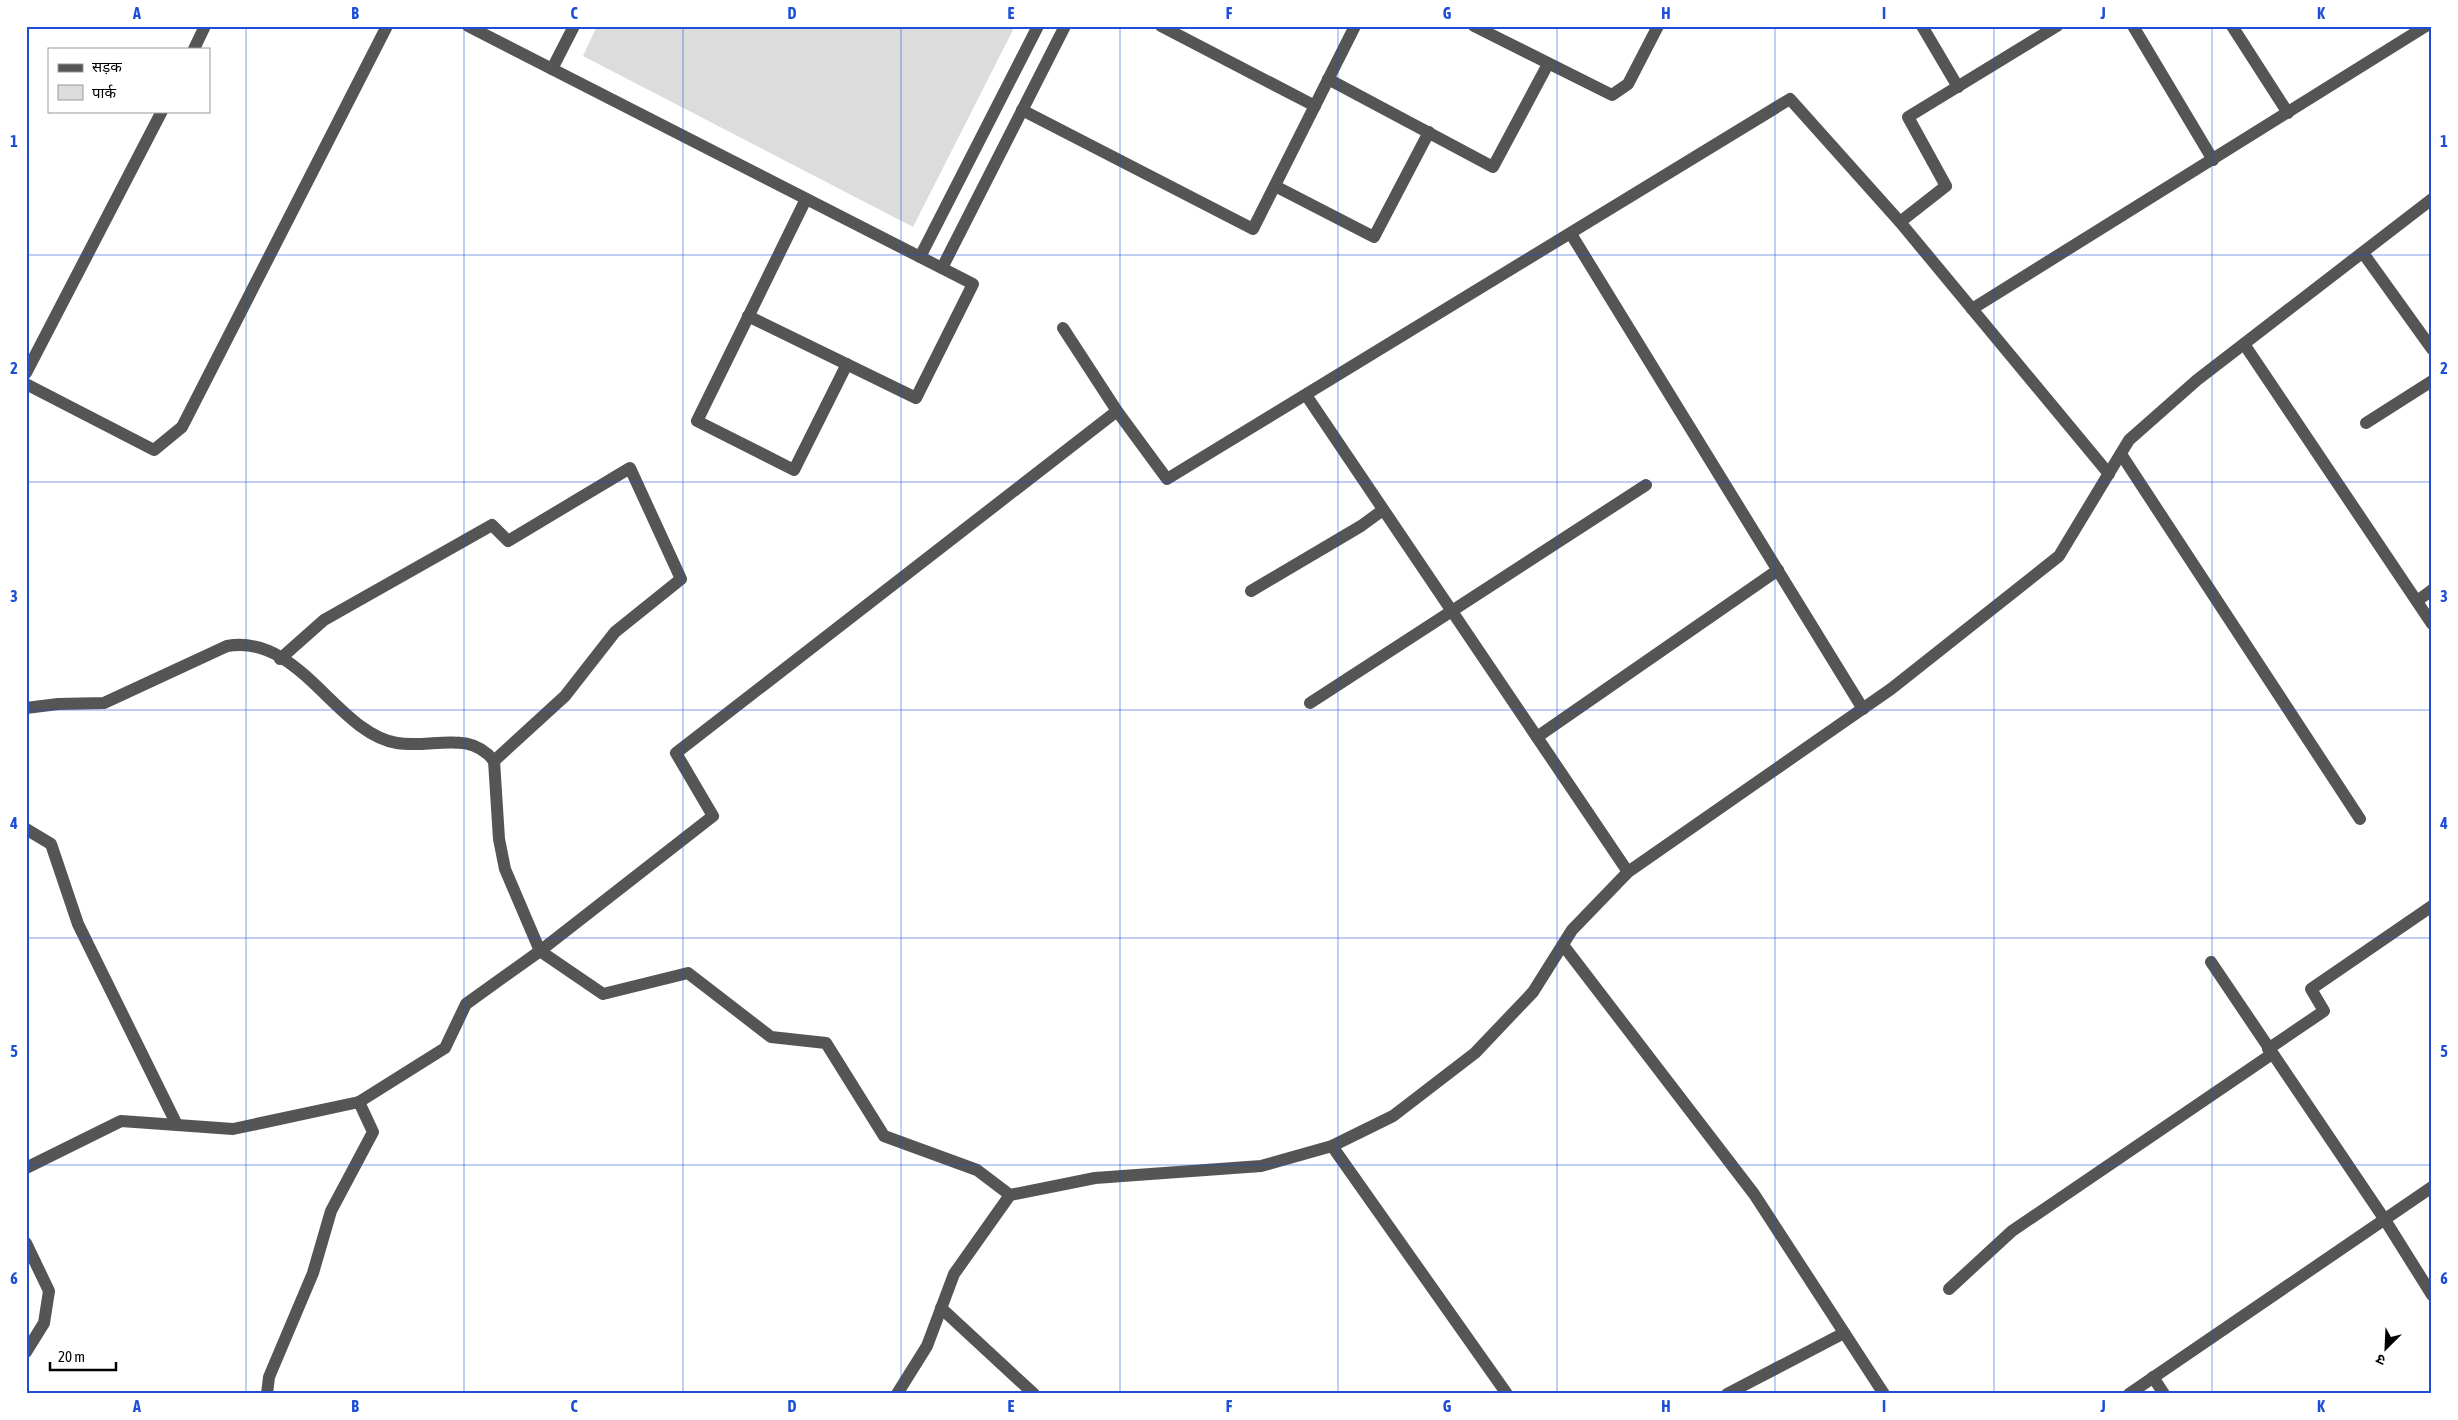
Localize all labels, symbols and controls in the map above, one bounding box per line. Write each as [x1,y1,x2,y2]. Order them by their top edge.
text: A [132,4,141,22]
text: B [351,4,359,22]
text: C [570,4,578,22]
text: D [788,4,797,22]
text: E [1008,4,1015,22]
text: F [1226,4,1233,22]
text: G [1443,4,1452,22]
text: H [1661,4,1671,22]
text: I [1882,4,1886,22]
text: J [2099,4,2106,22]
text: K [2317,4,2325,22]
legend [48,48,210,112]
text: सड़क [92,58,122,75]
text: पार्क [92,84,116,101]
text: 1 [10,132,18,150]
text: 1 [2440,132,2448,150]
text: 2 [10,359,18,377]
text: 2 [2440,359,2448,377]
text: 3 [10,587,18,605]
text: 3 [2440,587,2448,605]
text: 4 [9,814,18,832]
text: 4 [2439,814,2448,832]
text: 5 [10,1042,18,1060]
text: 5 [2440,1042,2448,1060]
text: 6 [10,1269,18,1287]
text: 6 [2440,1269,2448,1287]
north arrow [2360,1322,2410,1372]
scale bar [50,1340,116,1372]
text: 20 m [58,1348,85,1365]
text: उ [2373,1351,2388,1369]
text: A [132,1397,141,1415]
text: B [351,1397,359,1415]
text: C [570,1397,578,1415]
text: D [788,1397,797,1415]
text: E [1008,1397,1015,1415]
text: F [1226,1397,1233,1415]
text: G [1443,1397,1452,1415]
text: H [1661,1397,1671,1415]
text: I [1882,1397,1886,1415]
text: J [2099,1397,2106,1415]
text: K [2317,1397,2325,1415]

